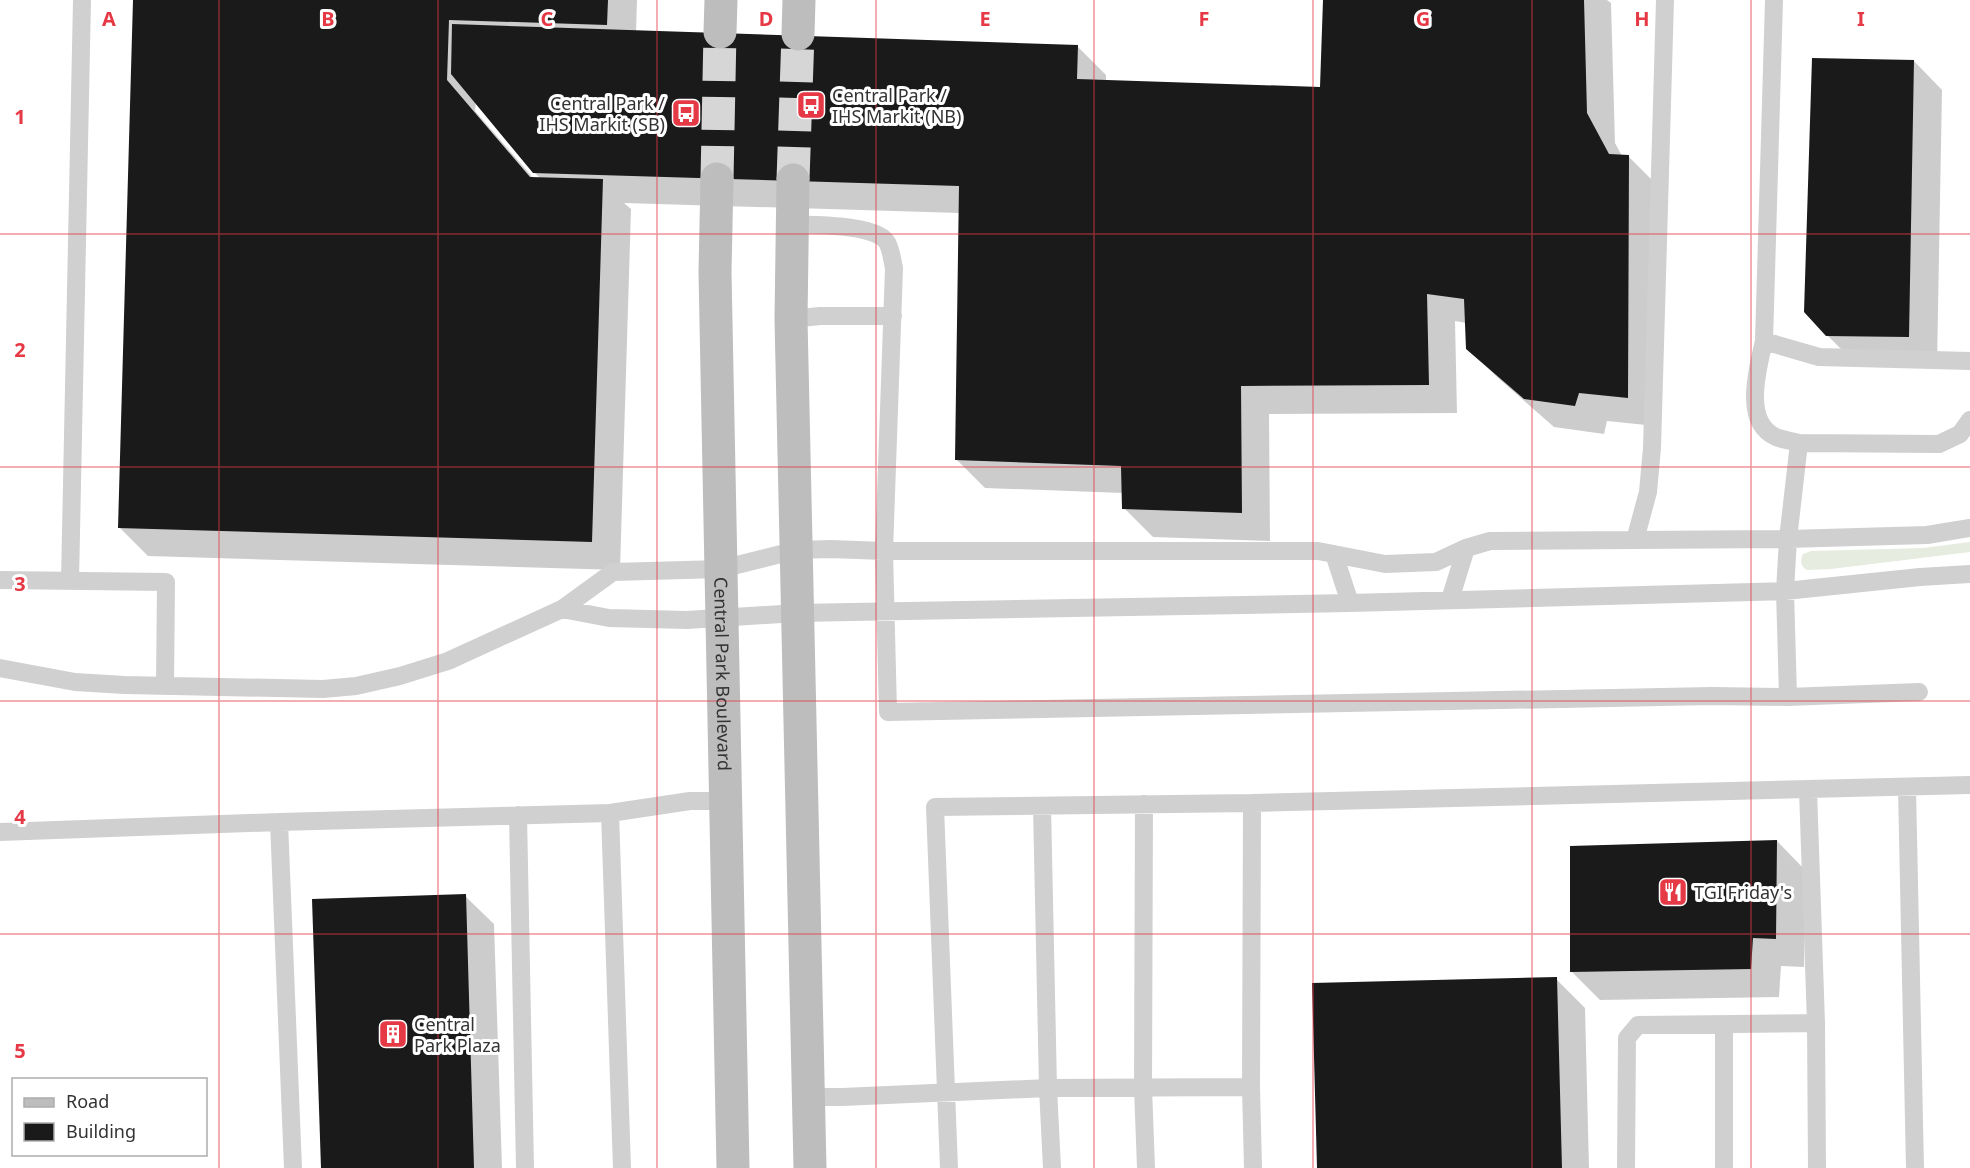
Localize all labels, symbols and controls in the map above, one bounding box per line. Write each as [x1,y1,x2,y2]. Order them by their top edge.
text: A [102,5,116,32]
text: B [321,5,335,32]
text: C [541,5,554,32]
text: D [759,5,773,32]
text: E [979,5,991,32]
text: F [1199,5,1209,32]
text: G [1416,5,1430,32]
text: H [1634,5,1650,32]
text: I [1857,5,1865,32]
place label: Central Park / IHS Markit (NB) [832,83,961,128]
bus stop icon: Central Park / IHS Markit (NB) [795,89,827,121]
place label: Central Park / IHS Markit (SB) [539,91,665,136]
bus stop icon: Central Park / IHS Markit (SB) [670,97,702,129]
text: 1 [14,103,26,130]
text: 2 [14,336,26,363]
text: 3 [14,570,26,597]
street label: Central Park Boulevard [709,577,737,771]
text: 4 [14,803,26,830]
restaurant icon: TGI Friday's [1657,876,1689,908]
place label: TGI Friday's [1694,880,1792,904]
place label: Central Park Plaza [414,1012,501,1057]
building icon: Central Park Plaza [377,1018,409,1050]
text: 5 [14,1037,26,1064]
legend [12,1078,207,1156]
text: Road [66,1089,109,1113]
text: Building [66,1119,136,1143]

